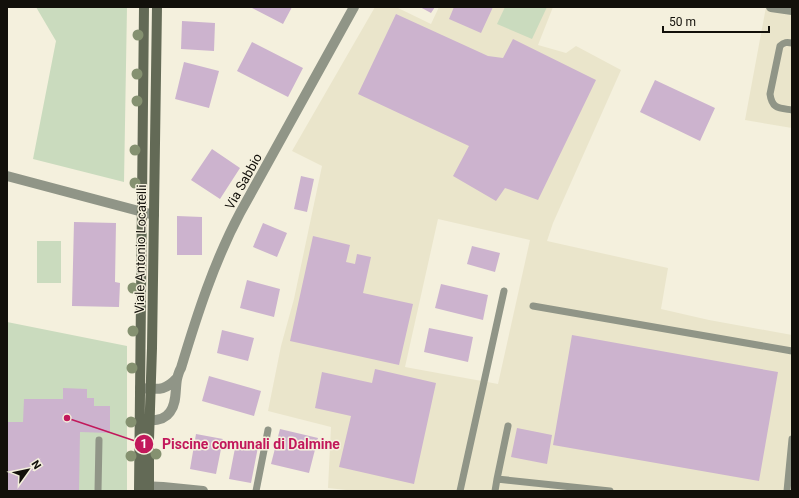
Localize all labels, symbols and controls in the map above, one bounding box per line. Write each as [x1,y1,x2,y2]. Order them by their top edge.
scale bar [663,8,769,34]
text: 50 m [669,15,696,29]
street label: Via Sabbio [222,151,265,212]
street label: Viale Antonio Locatelli [132,184,149,314]
callout: Piscine comunali di Dalmine [134,431,348,457]
text: Piscine comunali di Dalmine [162,436,340,452]
text: 1 [141,437,147,451]
north arrow [8,450,48,490]
text: N [28,458,44,472]

